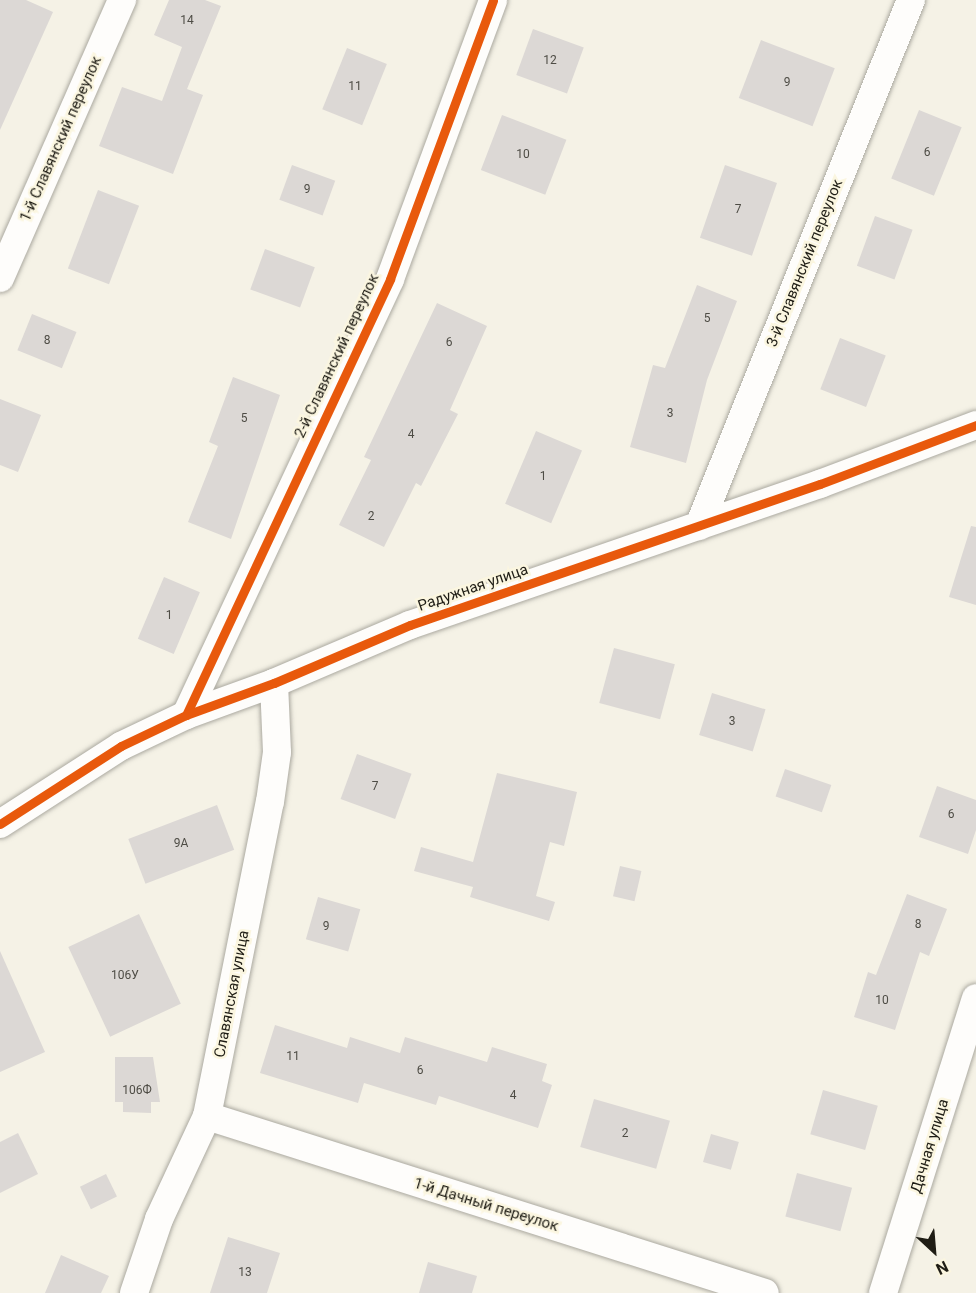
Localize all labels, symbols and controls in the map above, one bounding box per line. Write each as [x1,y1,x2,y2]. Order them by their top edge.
house number: 14 [180,14,194,28]
street label: 1-й Славянский переулок [16,54,106,224]
house number: 12 [543,54,557,68]
house number: 9 [784,76,790,90]
house number: 11 [348,80,362,94]
house number: 6 [924,146,930,160]
house number: 10 [516,148,530,162]
street label: 3-й Славянский переулок [763,177,847,349]
house number: 9 [304,183,310,197]
house number: 7 [735,203,741,217]
street label: 2-й Славянский переулок [291,271,383,441]
house number: 5 [704,312,710,326]
house number: 8 [44,334,50,348]
house number: 6 [446,336,452,350]
house number: 3 [667,407,673,421]
house number: 5 [241,412,247,426]
house number: 4 [408,428,414,442]
house number: 1 [540,470,546,484]
house number: 2 [368,510,374,524]
street label: Радужная улица [416,561,530,615]
house number: 1 [166,609,172,623]
house number: 3 [729,715,735,729]
house number: 7 [372,780,378,794]
house number: 6 [948,808,954,822]
house number: 9А [174,837,188,851]
house number: 8 [915,918,921,932]
house number: 9 [323,920,329,934]
street label: Славянская улица [211,929,253,1059]
house number: 106У [111,969,139,983]
house number: 10 [875,994,889,1008]
house number: 11 [286,1050,300,1064]
house number: 6 [417,1064,423,1078]
house number: 106Ф [122,1084,152,1098]
house number: 4 [510,1089,516,1103]
street label: Дачная улица [907,1097,953,1195]
house number: 2 [622,1127,628,1141]
street label: 1-й Дачный переулок [412,1174,560,1236]
north arrow [904,1221,964,1281]
text: N [933,1257,951,1279]
house number: 13 [238,1266,252,1280]

